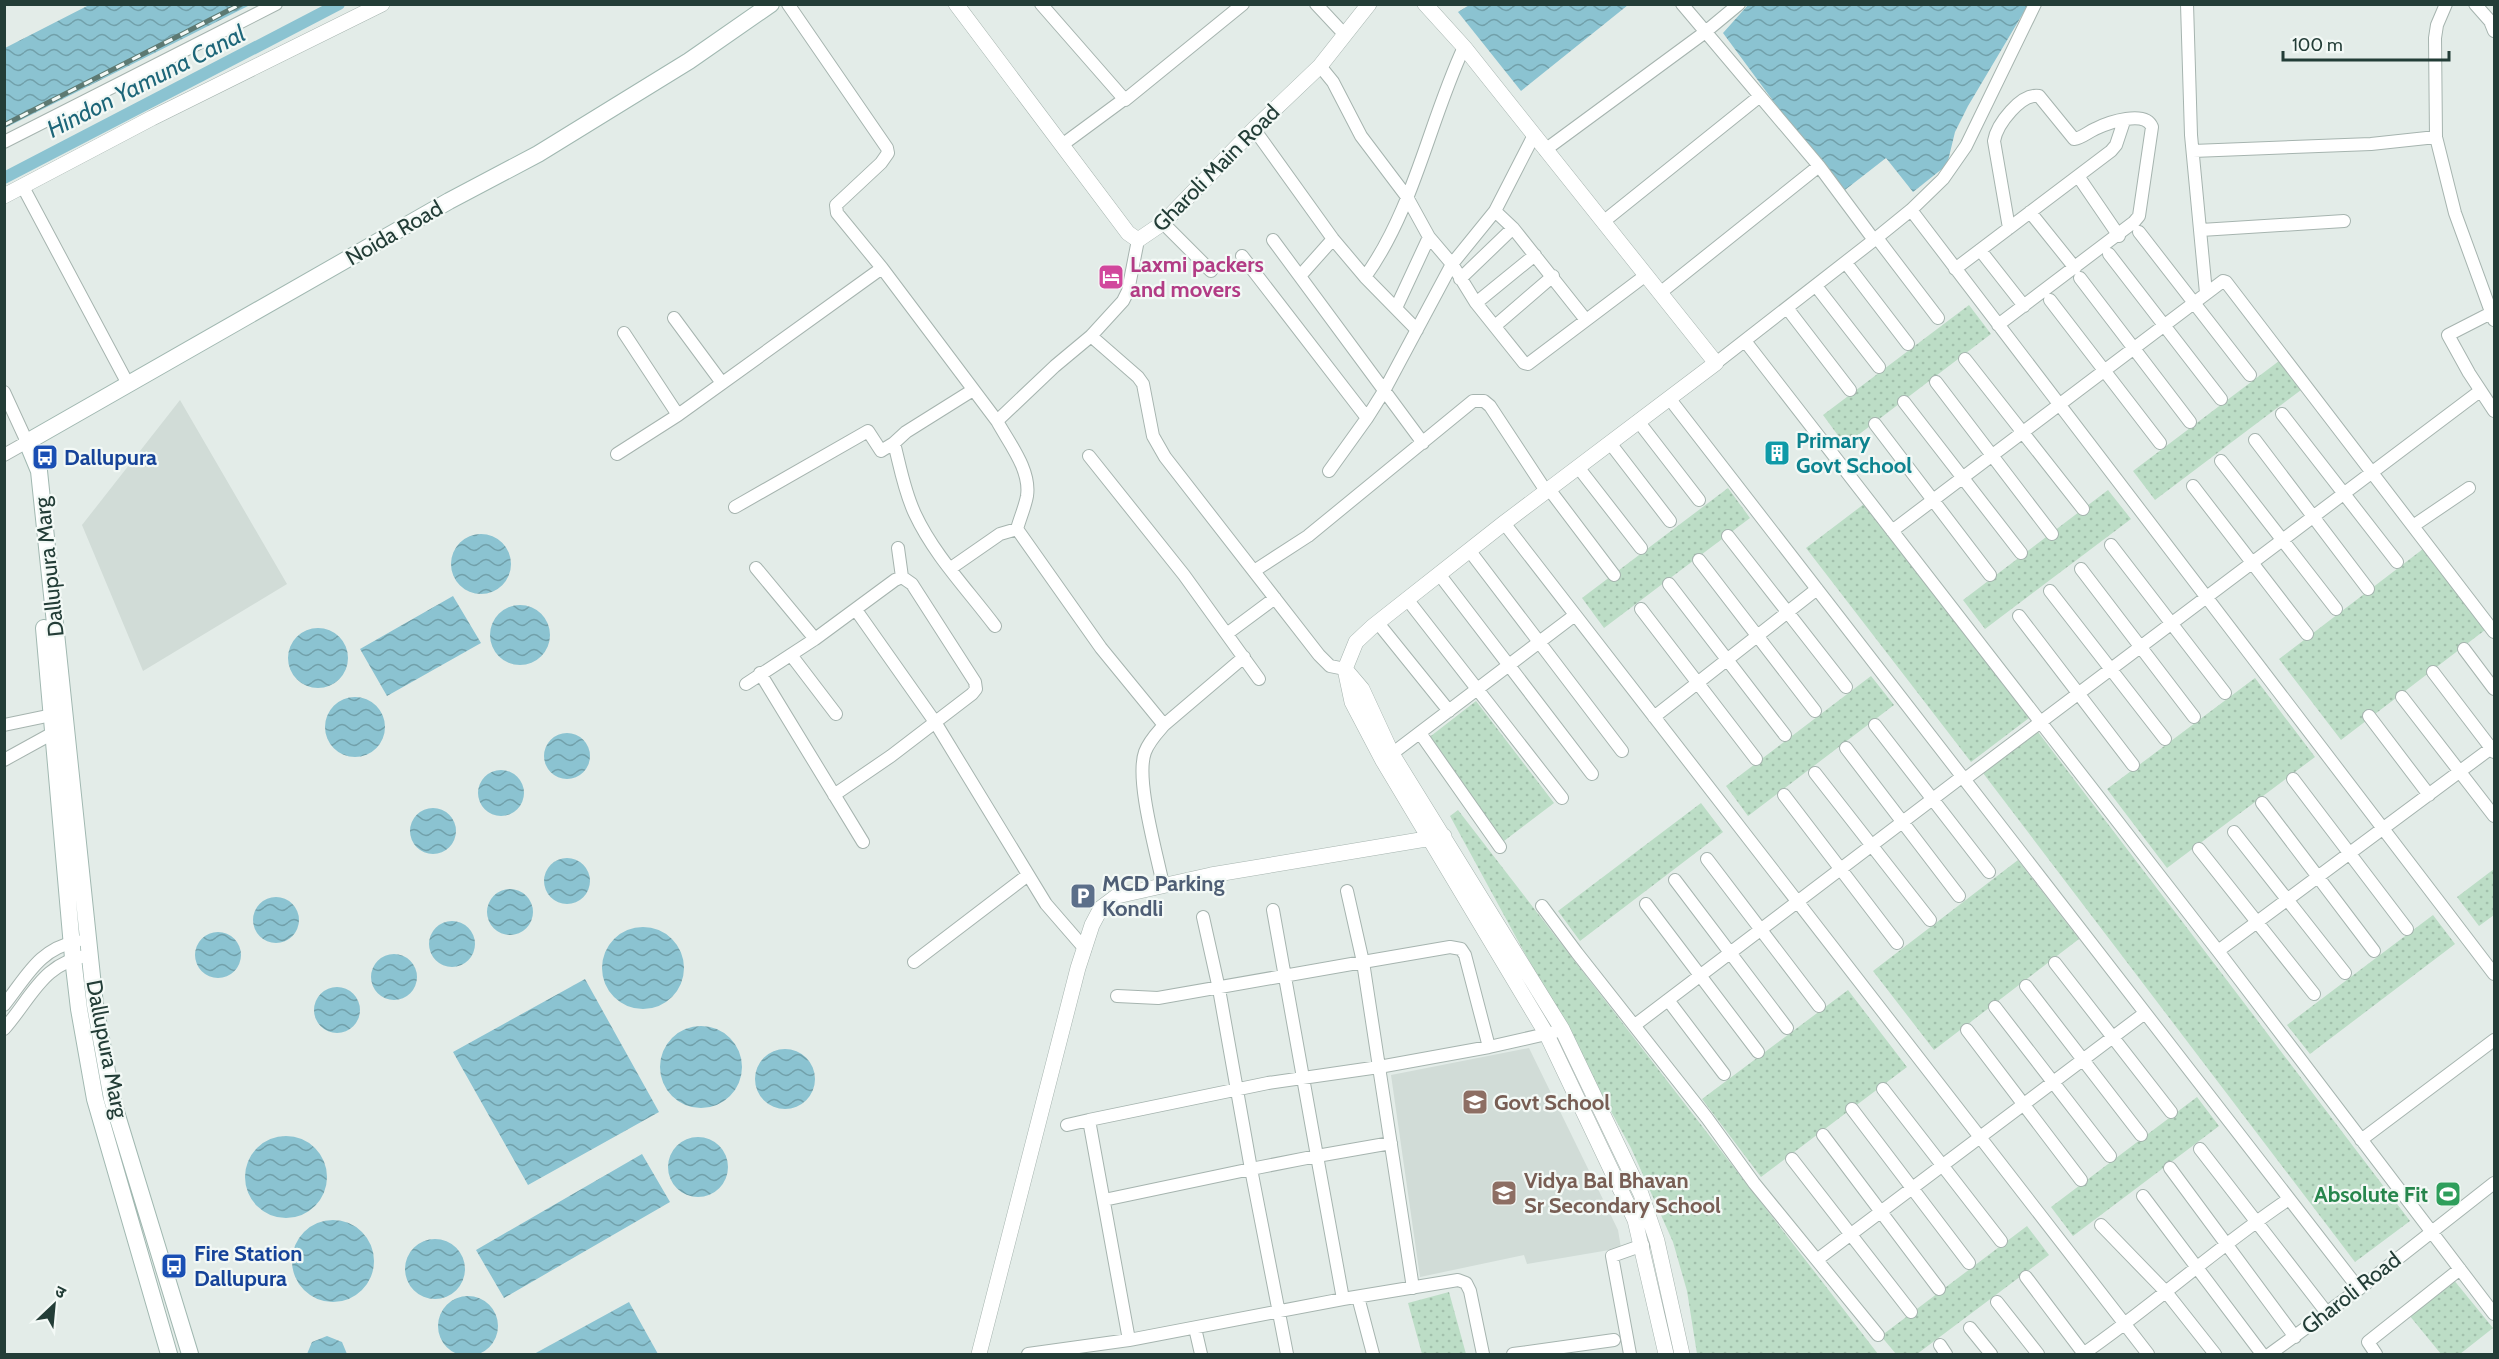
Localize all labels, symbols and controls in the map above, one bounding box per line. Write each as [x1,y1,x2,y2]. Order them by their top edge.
water label: Hindon Yamuna Canal [42,18,250,144]
scale bar [2283,24,2450,62]
text: 100 m [2292,34,2343,56]
street label: Gharoli Main Road [1147,99,1285,237]
street label: Noida Road [341,194,447,272]
place label: Laxmi packers and movers [1130,251,1264,303]
hotel icon: Laxmi packers and movers [1096,262,1126,292]
place label: Primary Govt School [1796,427,1912,479]
building icon: Primary Govt School [1762,438,1792,468]
bus stop icon: Dallupura [30,442,60,472]
place label: Dallupura [64,444,157,471]
street label: Dallupura Marg [28,495,70,638]
place label: MCD Parking Kondli [1102,870,1225,922]
parking icon: MCD Parking Kondli [1068,881,1098,911]
street label: Dallupura Marg [80,977,134,1122]
school or university icon: Govt School [1460,1087,1490,1117]
place label: Govt School [1494,1089,1610,1116]
place label: Vidya Bal Bhavan Sr Secondary School [1524,1167,1721,1219]
school or university icon: Vidya Bal Bhavan Sr Secondary School [1489,1178,1519,1208]
sports icon: Absolute Fit [2433,1179,2463,1209]
place label: Absolute Fit [2314,1181,2428,1208]
place label: Fire Station Dallupura [194,1240,302,1292]
street label: Gharoli Road [2296,1246,2406,1340]
bus stop icon: Fire Station Dallupura [159,1251,189,1281]
north arrow [24,1275,84,1335]
text: उ [52,1281,69,1303]

